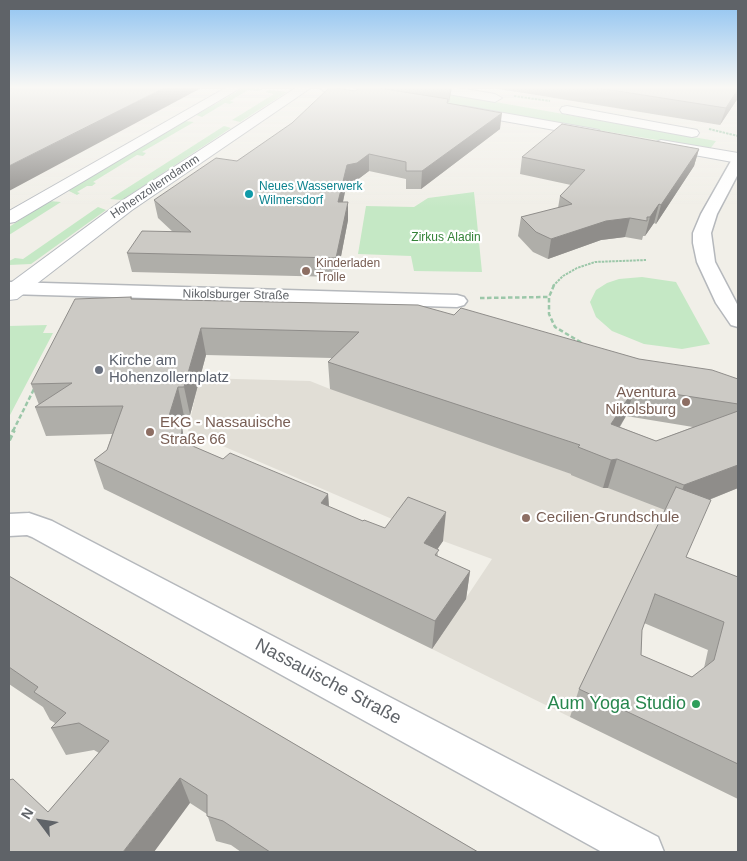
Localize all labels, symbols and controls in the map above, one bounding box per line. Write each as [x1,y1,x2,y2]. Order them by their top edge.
street label: Hohenzollerndamm [108,152,202,222]
place label: Neues Wasserwerk Wilmersdorf [259,180,363,208]
marker: Neues Wasserwerk Wilmersdorf [243,188,255,200]
park label: Zirkus Aladin [411,231,481,245]
place label: Kinderladen Trolle [316,257,380,285]
marker: Kinderladen Trolle [300,265,312,277]
street label: Nikolsburger Straße [183,287,289,303]
place label: Kirche am Hohenzollernplatz [109,352,229,387]
marker: Kirche am Hohenzollernplatz [93,364,105,376]
place label: Aventura Nikolsburg [605,384,676,419]
marker: Aventura Nikolsburg [680,396,692,408]
place label: EKG - Nassauische Straße 66 [160,414,291,449]
marker: EKG - Nassauische Straße 66 [144,426,156,438]
place label: Cecilien-Grundschule [536,509,679,527]
marker: Cecilien-Grundschule [520,512,532,524]
street label: Nassauische Straße [251,634,405,730]
place label: Aum Yoga Studio [548,693,686,715]
marker: Aum Yoga Studio [690,698,702,710]
north arrow [15,796,65,846]
text: N [18,805,37,822]

